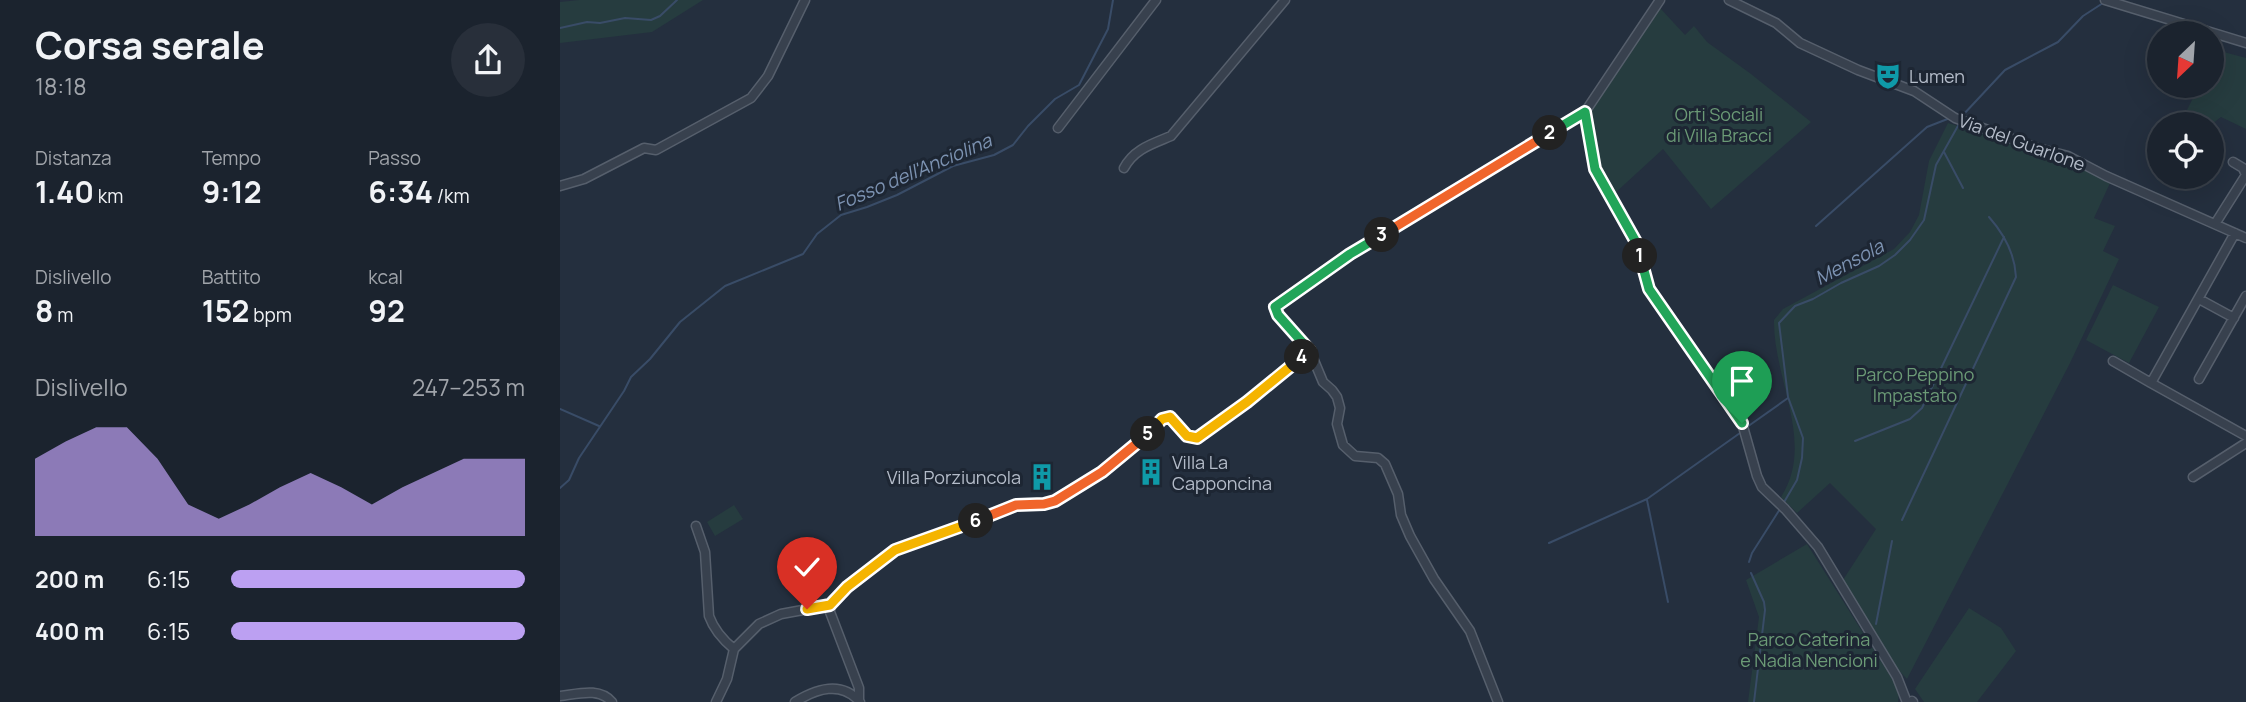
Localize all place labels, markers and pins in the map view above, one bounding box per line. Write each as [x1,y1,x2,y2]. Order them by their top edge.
theatre icon: Lumen [1873,61,1903,91]
place label: Lumen [1909,64,1965,88]
pin: 2 [1532,116,1567,150]
pin: 3 [1364,218,1400,252]
pin: 1 [1622,238,1658,274]
pin: 4 [1284,340,1320,374]
pin [1712,351,1772,423]
pin: 5 [1130,416,1166,452]
place label: Villa La Capponcina [1172,450,1272,495]
building icon: Villa La Capponcina [1136,457,1166,487]
building icon: Villa Porziuncola [1027,462,1057,492]
place label: Villa Porziuncola [887,465,1021,489]
pin: 6 [958,504,994,538]
pin [777,537,837,609]

